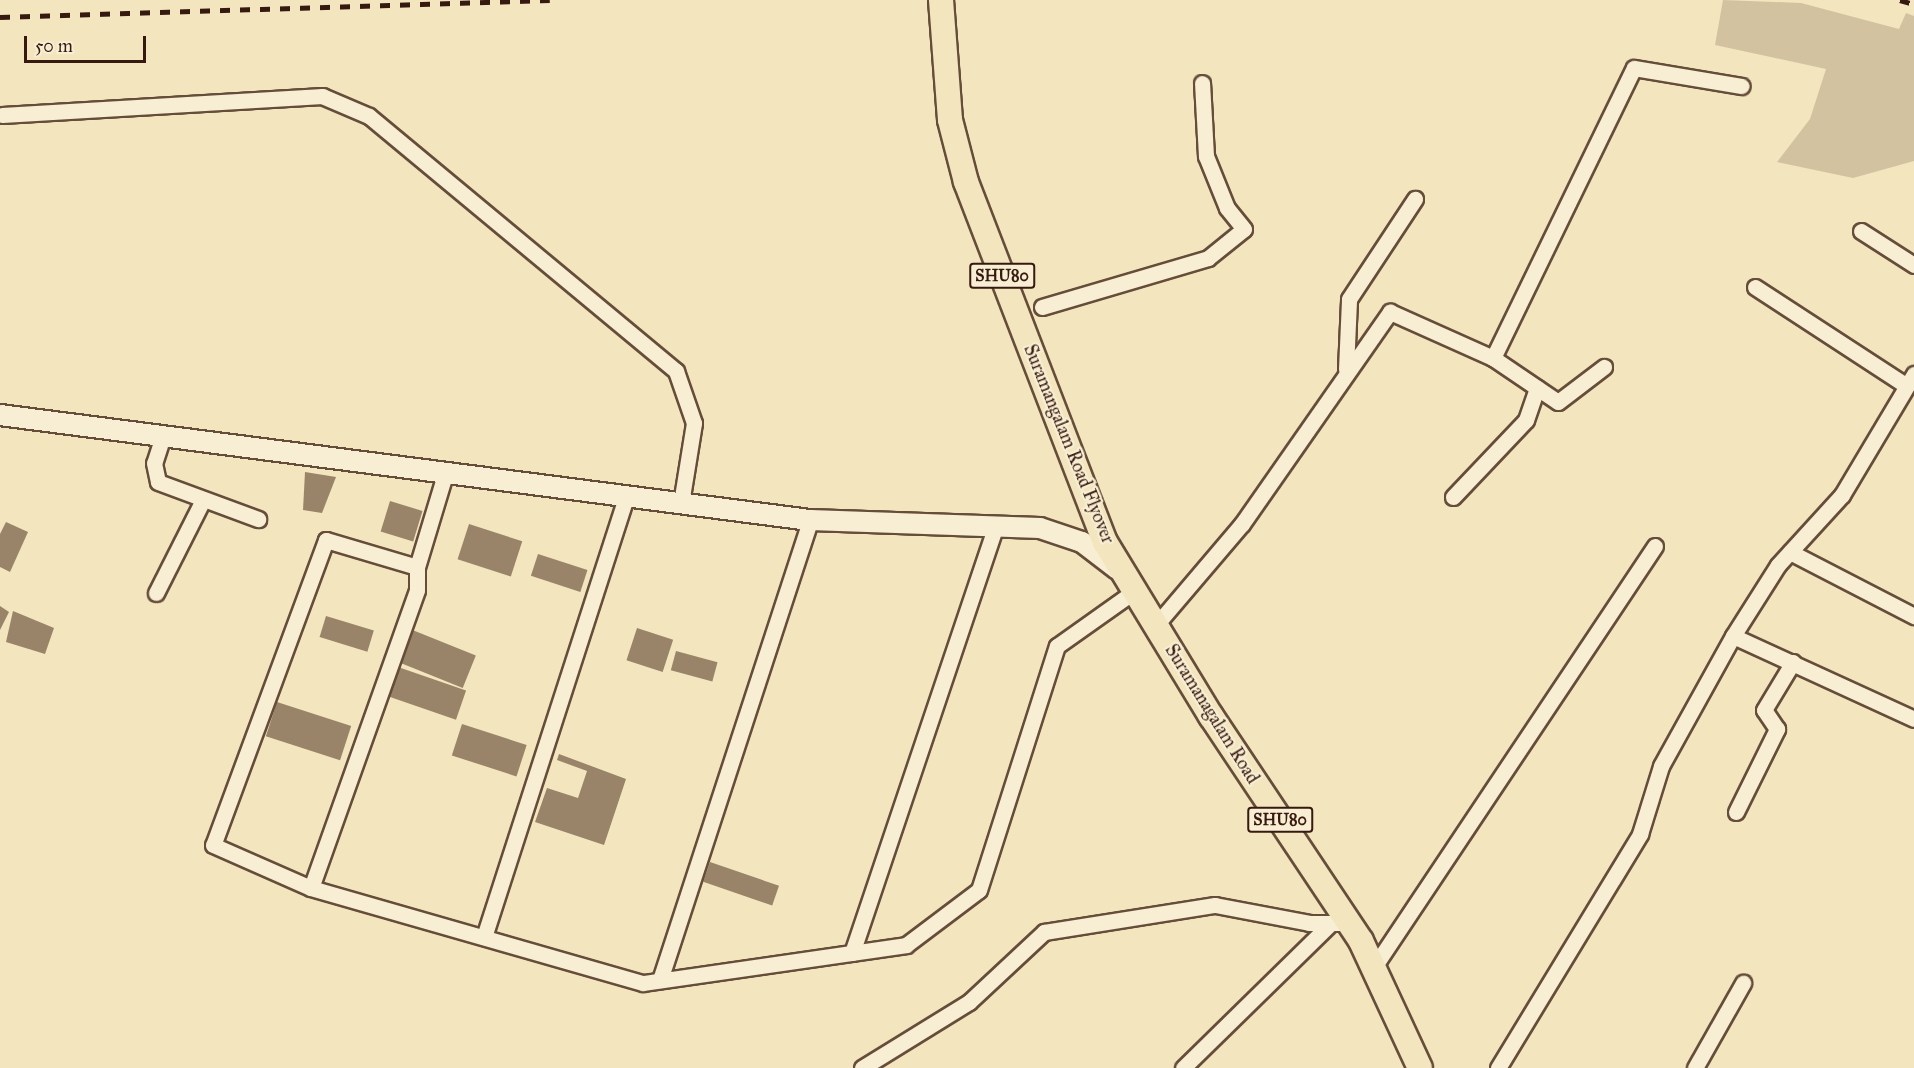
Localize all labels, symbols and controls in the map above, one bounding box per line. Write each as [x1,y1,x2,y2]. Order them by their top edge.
scale bar [27,24,148,62]
text: 50 m [35,35,73,57]
road number: SHU80 [969,263,1035,289]
street label: Suramangalam Road Flyover [1019,341,1119,547]
street label: Suramanagalam Road [1160,640,1264,788]
road number: SHU80 [1247,807,1313,833]

